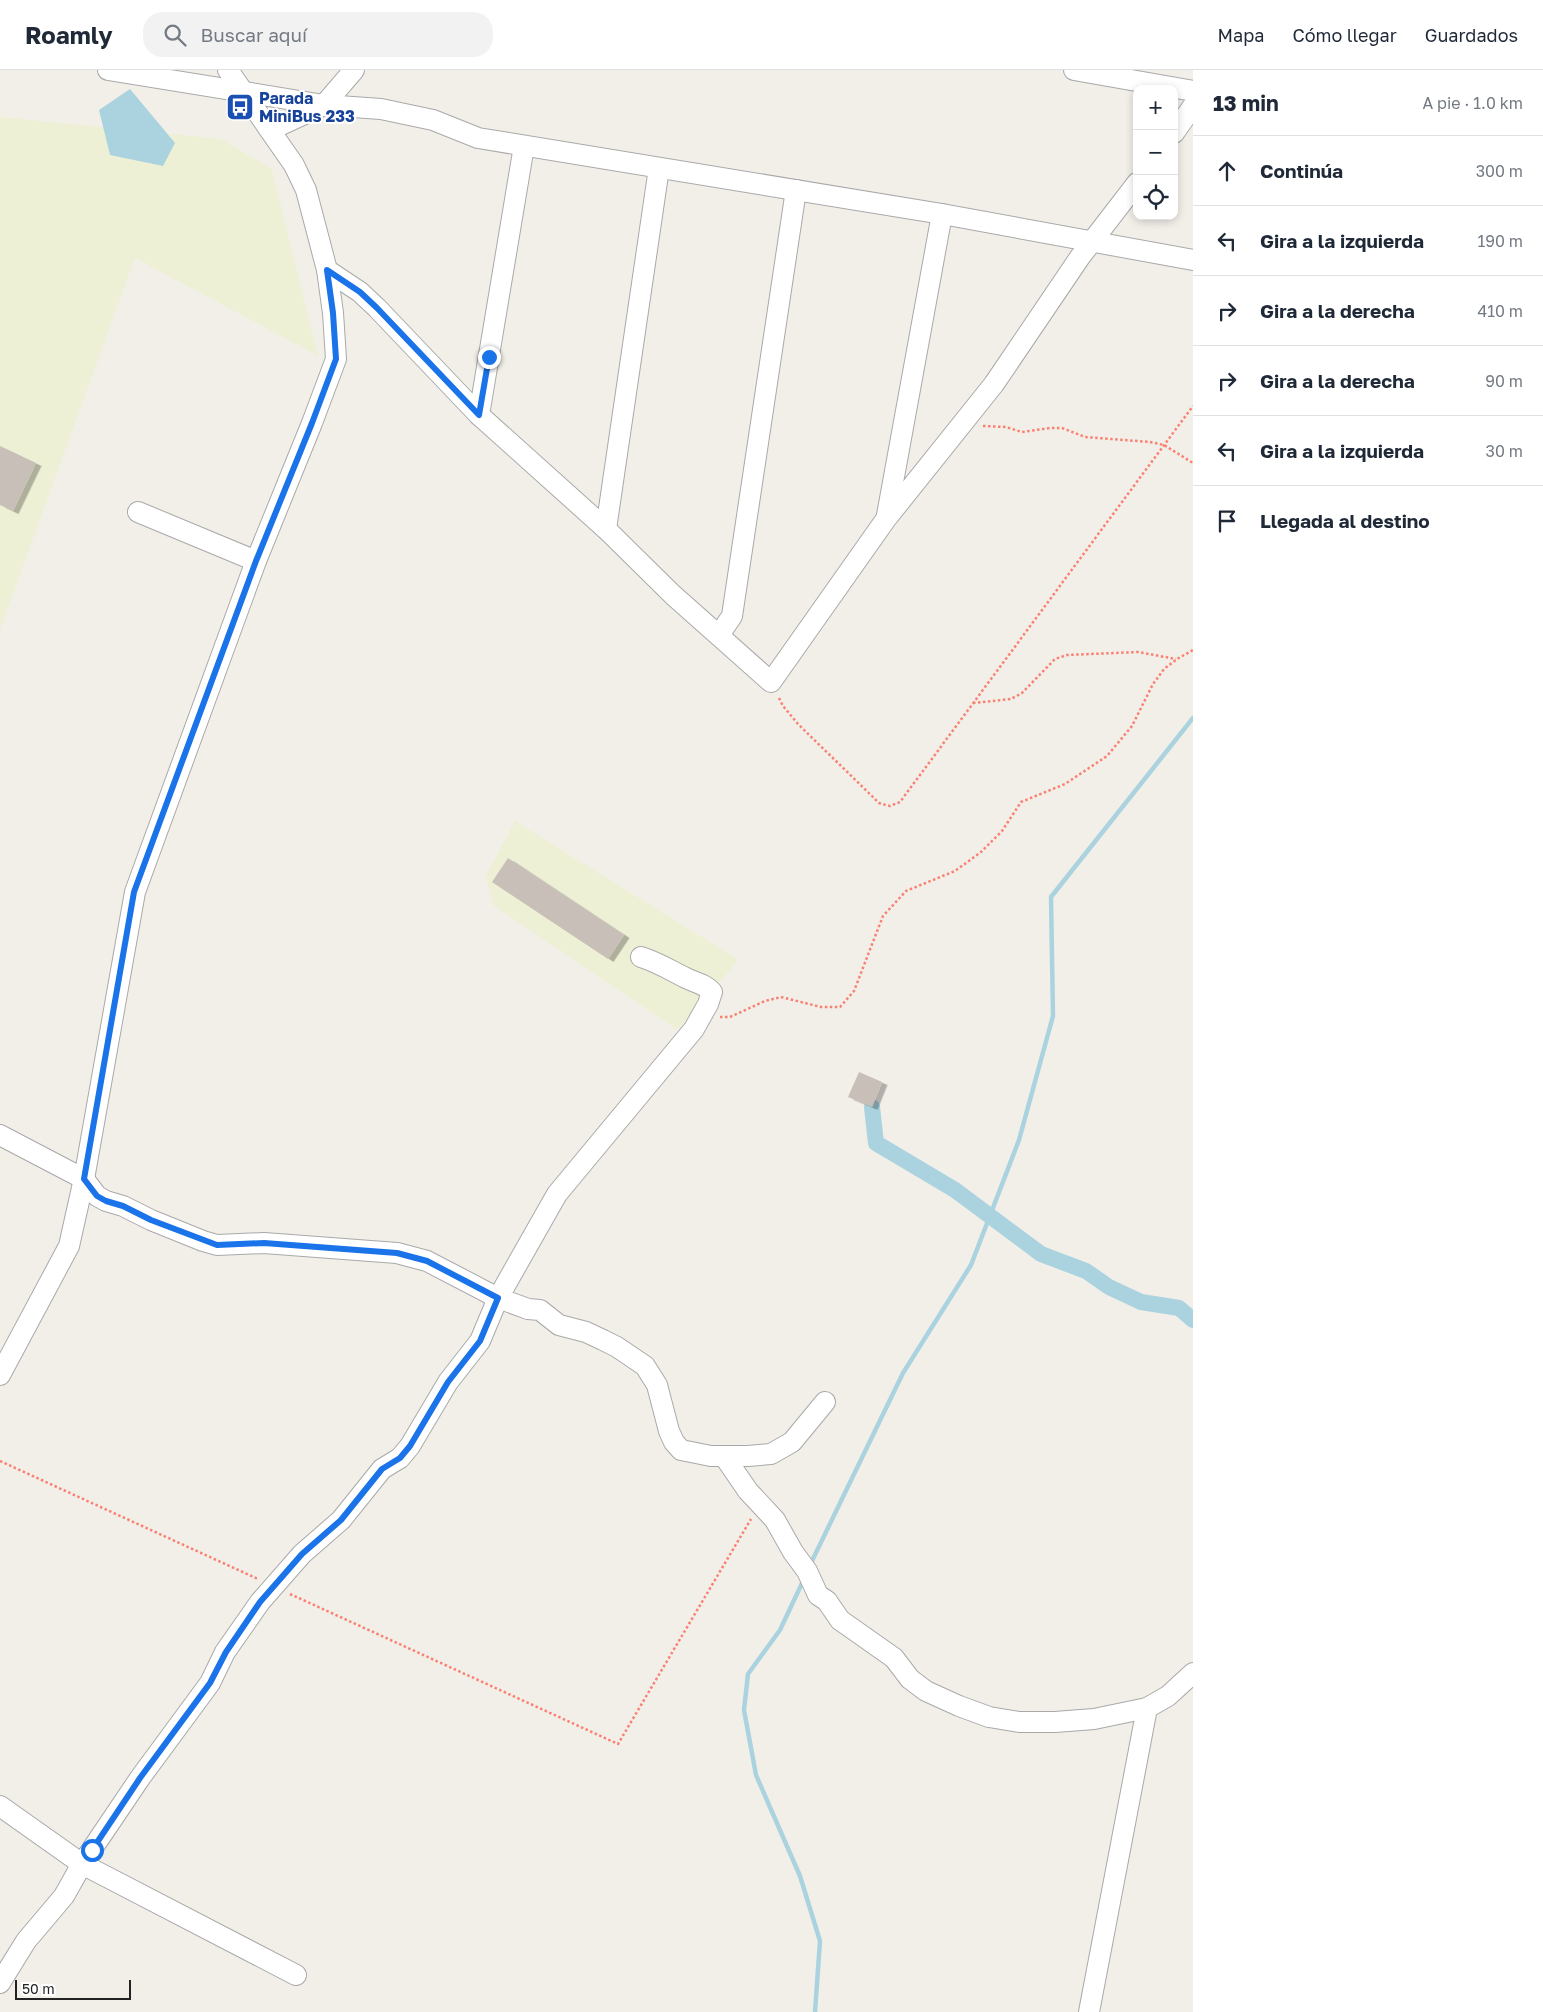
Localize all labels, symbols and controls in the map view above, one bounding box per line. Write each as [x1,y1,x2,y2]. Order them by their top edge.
search box [143,12,493,57]
text: Roamly [25,20,113,49]
icon: search [161,21,189,49]
text: Buscar aquí [201,23,307,46]
text: Mapa [1218,24,1264,46]
text: Cómo llegar [1292,24,1397,46]
text: Guardados [1425,24,1518,46]
map controls [1133,85,1178,220]
button: + [1133,85,1178,130]
place label: Parada MiniBus 233 [259,88,355,126]
text: 13 min [1213,90,1279,116]
bus stop icon: Parada MiniBus 233 [225,92,255,122]
text: A pie · 1.0 km [1422,93,1523,113]
button: − [1133,130,1178,175]
icon: ahead [1213,157,1241,185]
text: Continúa [1260,159,1343,182]
text: 300 m [1476,161,1523,181]
button: locate [1133,175,1178,220]
icon: left [1213,227,1241,255]
text: Gira a la izquierda [1260,229,1424,252]
text: 190 m [1477,231,1523,251]
icon: right [1213,297,1241,325]
text: Gira a la derecha [1260,299,1415,322]
text: 410 m [1477,301,1523,321]
route end [478,346,501,369]
icon: right [1213,367,1241,395]
text: Gira a la derecha [1260,369,1415,392]
text: 90 m [1485,371,1523,391]
icon: left [1213,437,1241,465]
text: Gira a la izquierda [1260,439,1424,462]
text: 30 m [1486,441,1523,461]
icon: arrive [1213,507,1241,535]
text: Llegada al destino [1260,509,1430,532]
route start [81,1839,104,1862]
scale bar [15,1977,131,2000]
text: 50 m [22,1980,55,1997]

